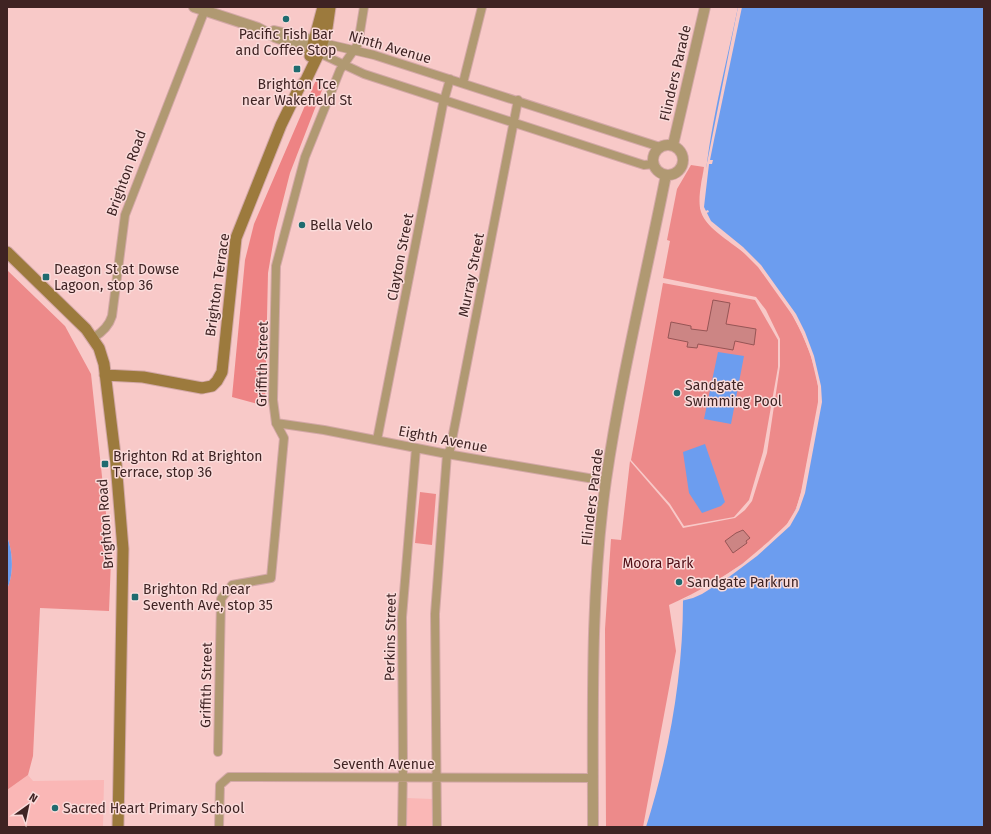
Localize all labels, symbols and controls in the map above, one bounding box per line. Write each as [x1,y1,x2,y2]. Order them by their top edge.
marker: Pacific Fish Bar and Coffee Stop [281,14,291,24]
street label: Flinders Parade [656,23,695,123]
place label: Pacific Fish Bar and Coffee Stop [236,26,336,59]
street label: Ninth Avenue [347,28,433,67]
marker: Brighton Tce near Wakefield St [292,64,302,74]
place label: Brighton Tce near Wakefield St [242,76,353,109]
street label: Brighton Road [103,128,150,219]
street label: Clayton Street [384,211,417,302]
place label: Bella Velo [310,217,373,234]
marker: Bella Velo [297,220,307,230]
street label: Murray Street [455,231,488,319]
street label: Brighton Terrace [202,232,233,338]
place label: Deagon St at Dowse Lagoon, stop 36 [54,261,179,294]
marker: Deagon St at Dowse Lagoon, stop 36 [41,272,51,282]
street label: Griffith Street [253,320,272,407]
place label: Sandgate Swimming Pool [685,377,782,410]
marker: Sandgate Swimming Pool [672,388,682,398]
street label: Eighth Avenue [397,423,489,456]
street label: Flinders Parade [578,447,607,547]
place label: Brighton Rd at Brighton Terrace, stop 36 [113,448,263,481]
marker: Brighton Rd at Brighton Terrace, stop 36 [100,459,110,469]
street label: Brighton Road [94,478,117,570]
park label: Moora Park [622,555,694,572]
place label: Sandgate Parkrun [687,574,799,591]
marker: Sandgate Parkrun [674,577,684,587]
place label: Brighton Rd near Seventh Ave, stop 35 [143,581,273,614]
marker: Brighton Rd near Seventh Ave, stop 35 [130,592,140,602]
street label: Perkins Street [381,592,400,681]
street label: Griffith Street [197,641,216,728]
street label: Seventh Avenue [333,756,435,773]
north arrow [8,786,48,826]
text: N [27,791,40,805]
place label: Sacred Heart Primary School [63,800,244,817]
marker: Sacred Heart Primary School [50,803,60,813]

